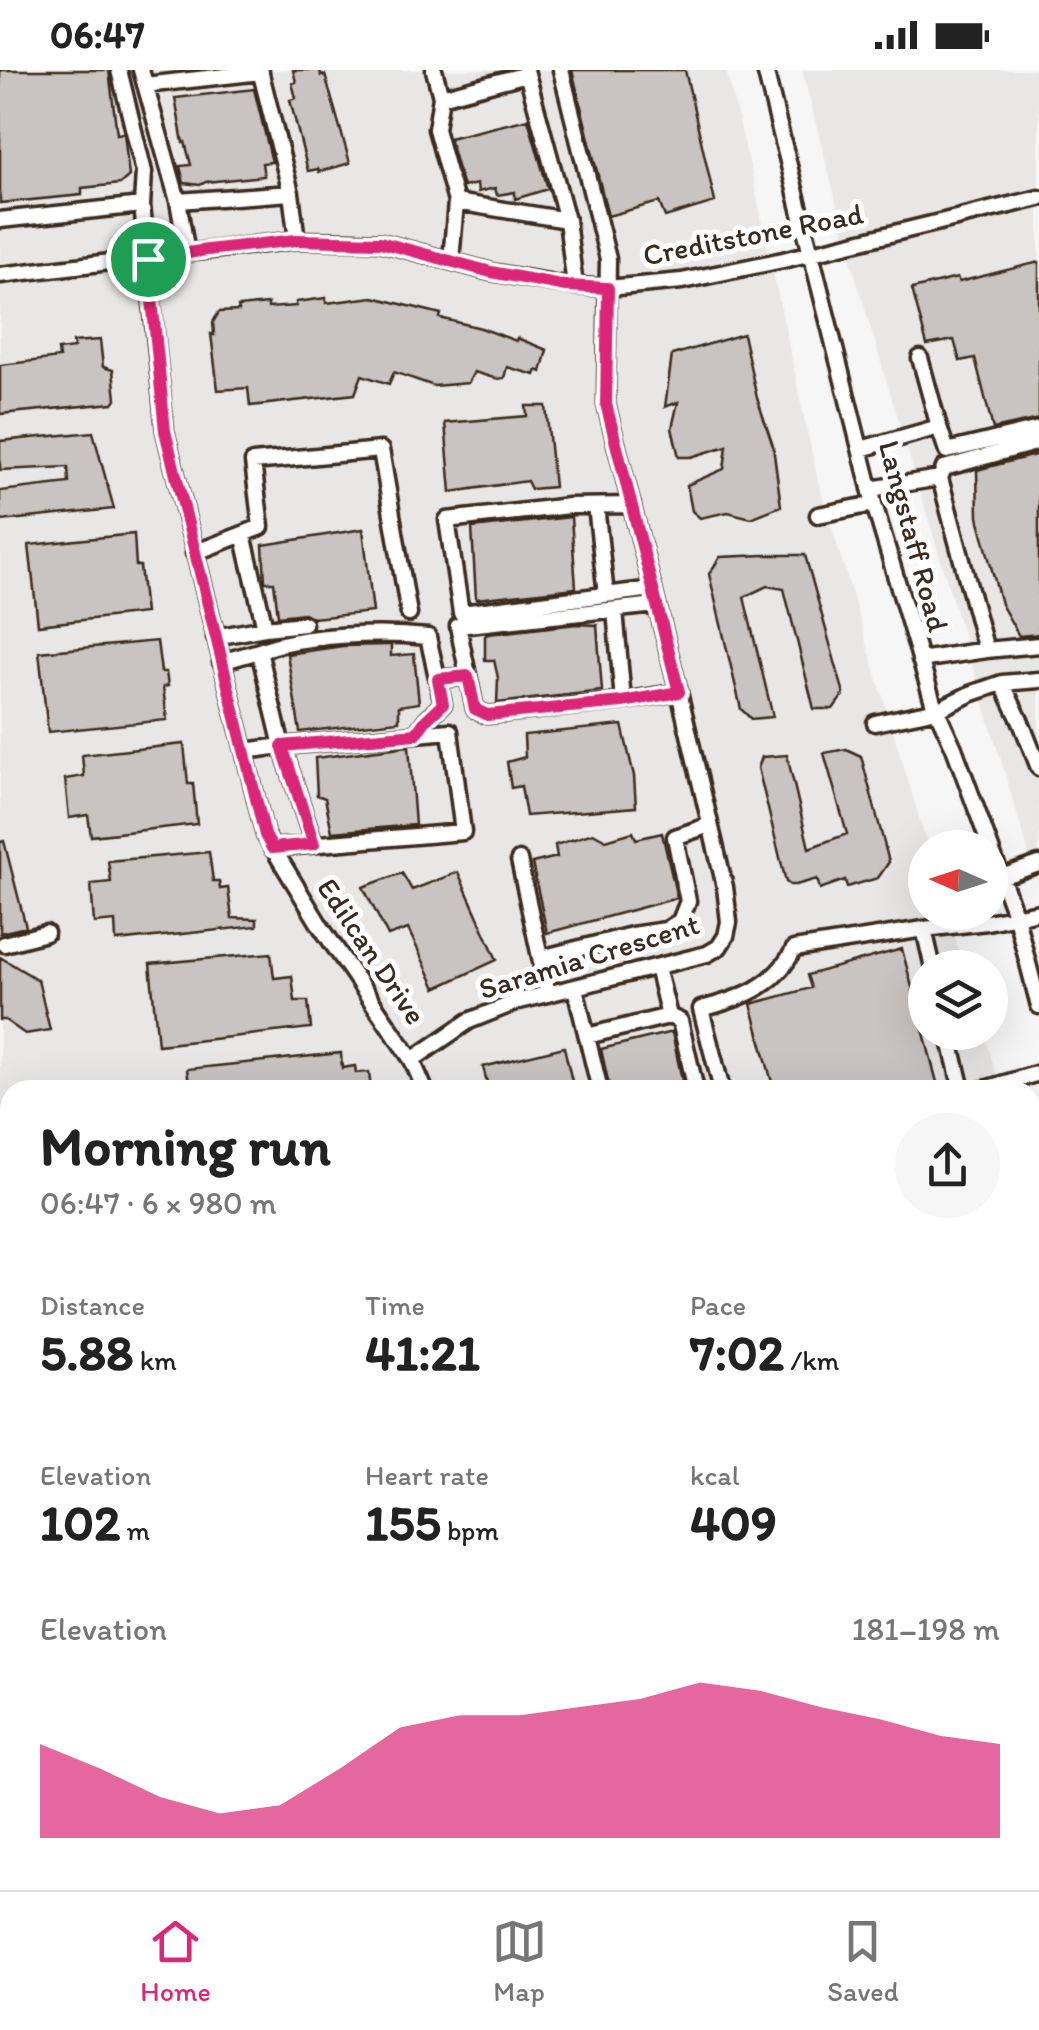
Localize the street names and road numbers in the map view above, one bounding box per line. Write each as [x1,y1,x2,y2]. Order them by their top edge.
street label: Creditstone Road [640,194,867,273]
street label: Langstaff Road [871,436,957,636]
street label: Edilcan Drive [309,871,435,1031]
street label: Saramia Crescent [474,905,704,1007]

